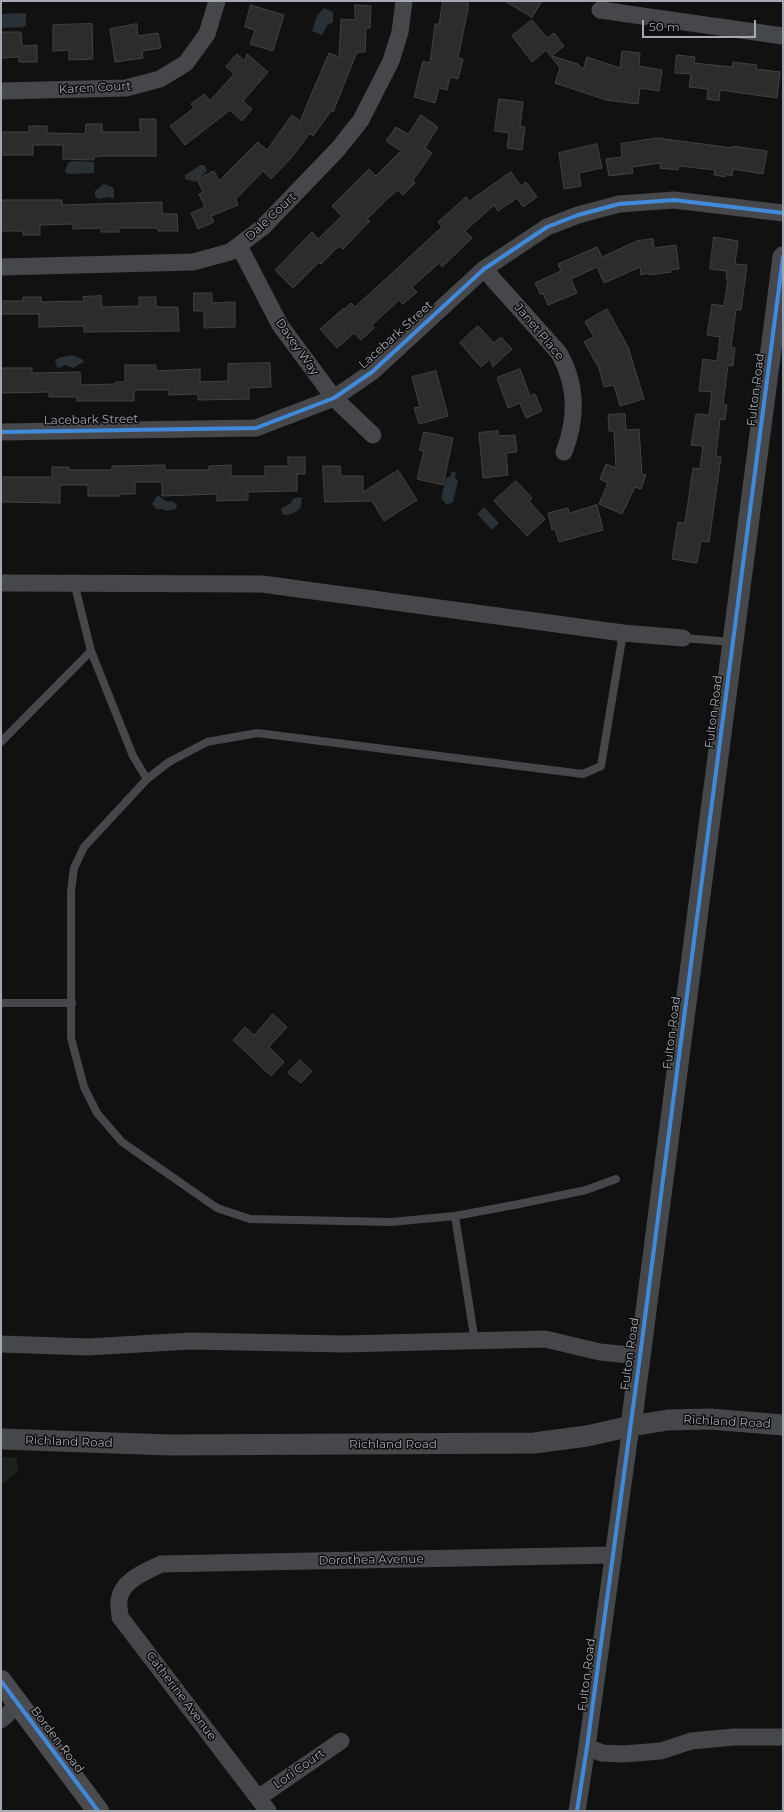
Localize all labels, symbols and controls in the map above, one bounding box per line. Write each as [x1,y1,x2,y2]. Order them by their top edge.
scale bar [644,12,758,38]
text: 50 m [649,19,680,34]
street label: Karen Court [59,79,131,97]
street label: Dale Court [243,190,299,244]
street label: Lacebark Street [356,298,436,372]
street label: Janet Place [511,301,567,363]
street label: Davey Way [272,316,322,378]
street label: Fulton Road [744,353,768,427]
street label: Lacebark Street [44,412,138,428]
street label: Fulton Road [702,675,726,749]
street label: Fulton Road [660,996,684,1070]
street label: Fulton Road [618,1317,642,1391]
street label: Richland Road [683,1413,771,1431]
street label: Richland Road [25,1433,113,1451]
street label: Richland Road [349,1437,437,1451]
street label: Dorothea Avenue [318,1552,424,1568]
street label: Fulton Road [575,1638,599,1712]
street label: Catherine Avenue [143,1649,219,1743]
street label: Borden Road [27,1704,87,1776]
street label: Lori Court [271,1746,327,1792]

